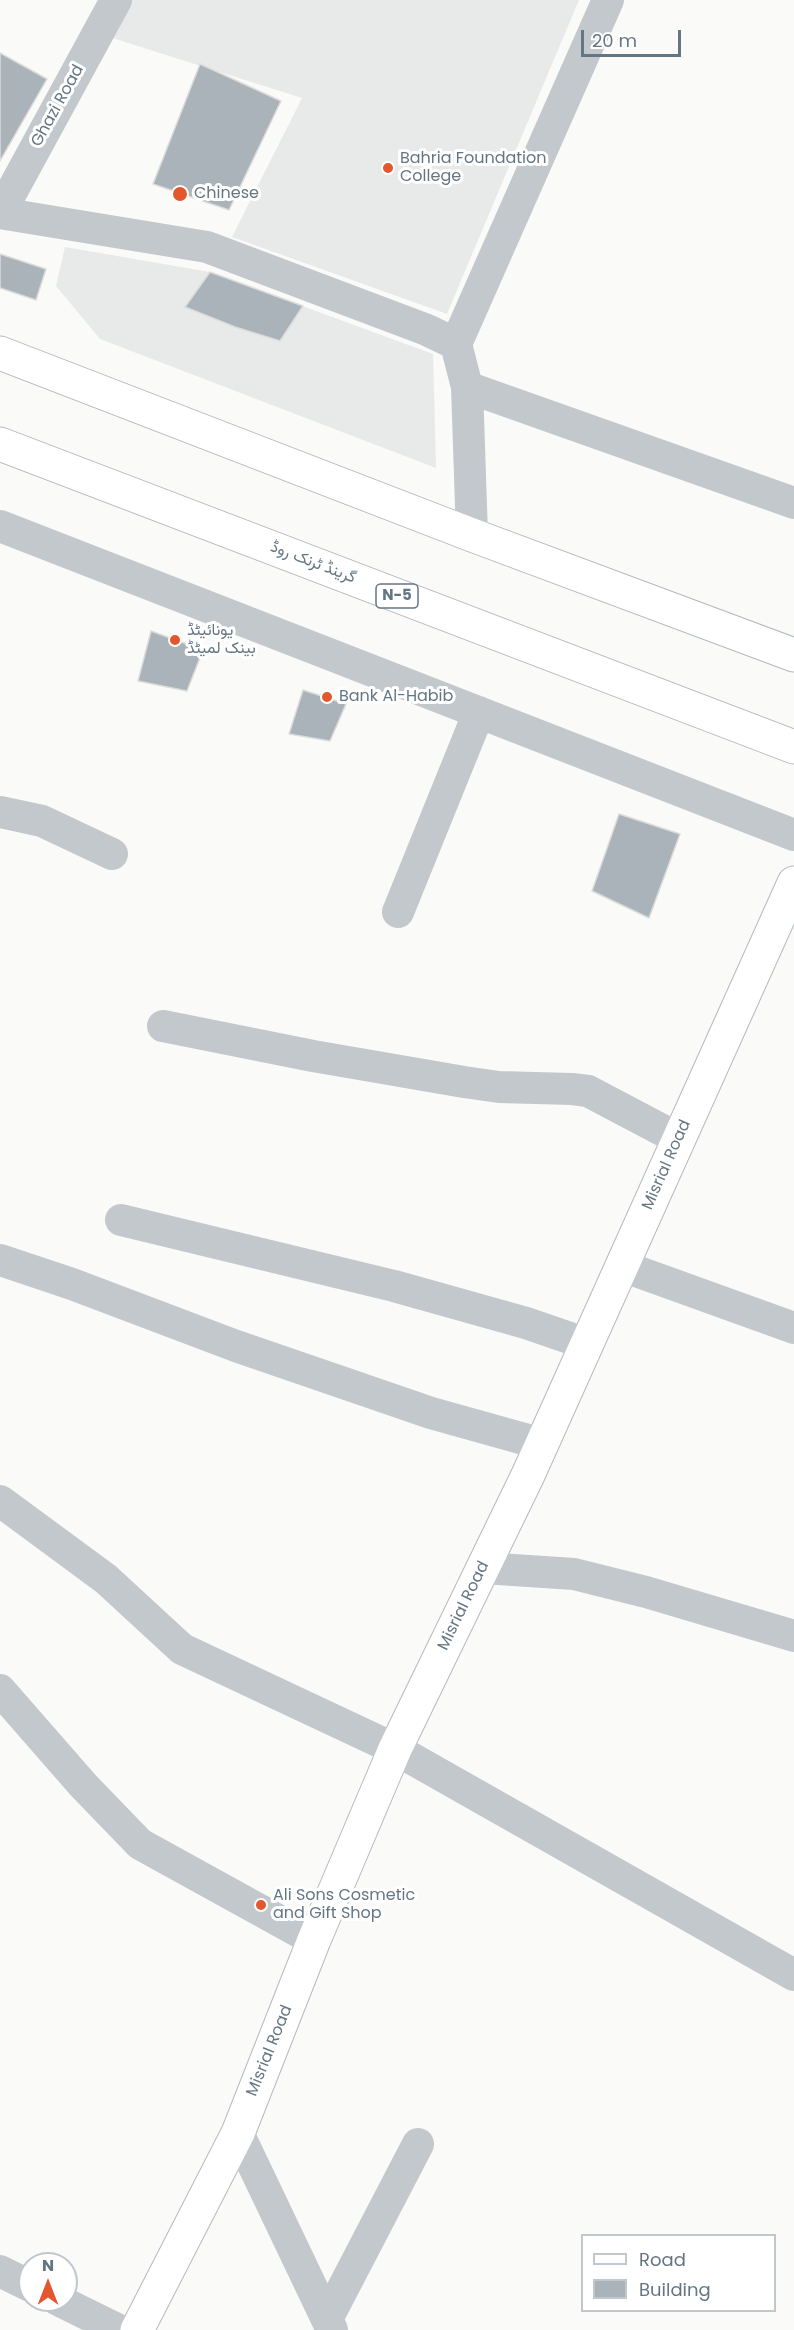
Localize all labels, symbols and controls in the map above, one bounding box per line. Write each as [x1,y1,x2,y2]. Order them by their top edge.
scale bar [584,18,684,56]
text: 20 m [592,28,637,53]
street label: Ghazi Road [28,62,88,150]
place label: Bahria Foundation College [400,149,547,187]
marker: Bahria Foundation College [381,161,395,175]
place label: Chinese [194,184,259,204]
marker: Chinese [171,185,189,203]
street label: گرینڈ ٹرنک روڈ [267,538,359,588]
road number: N-5 [376,584,418,608]
place label: یونائیٹڈ بینک لمیٹڈ [187,621,256,659]
marker: یونائیٹڈ بینک لمیٹڈ [168,633,182,647]
place label: Bank Al-Habib [339,687,453,707]
marker: Bank Al-Habib [320,690,334,704]
street label: Misrial Road [639,1117,695,1213]
street label: Misrial Road [434,1558,494,1654]
place label: Ali Sons Cosmetic and Gift Shop [273,1886,415,1924]
marker: Ali Sons Cosmetic and Gift Shop [254,1898,268,1912]
street label: Misrial Road [243,2003,297,2099]
legend [581,2234,776,2312]
text: Road [639,2247,686,2272]
north arrow [18,2252,78,2312]
text: N [42,2254,54,2277]
text: Building [639,2277,711,2302]

